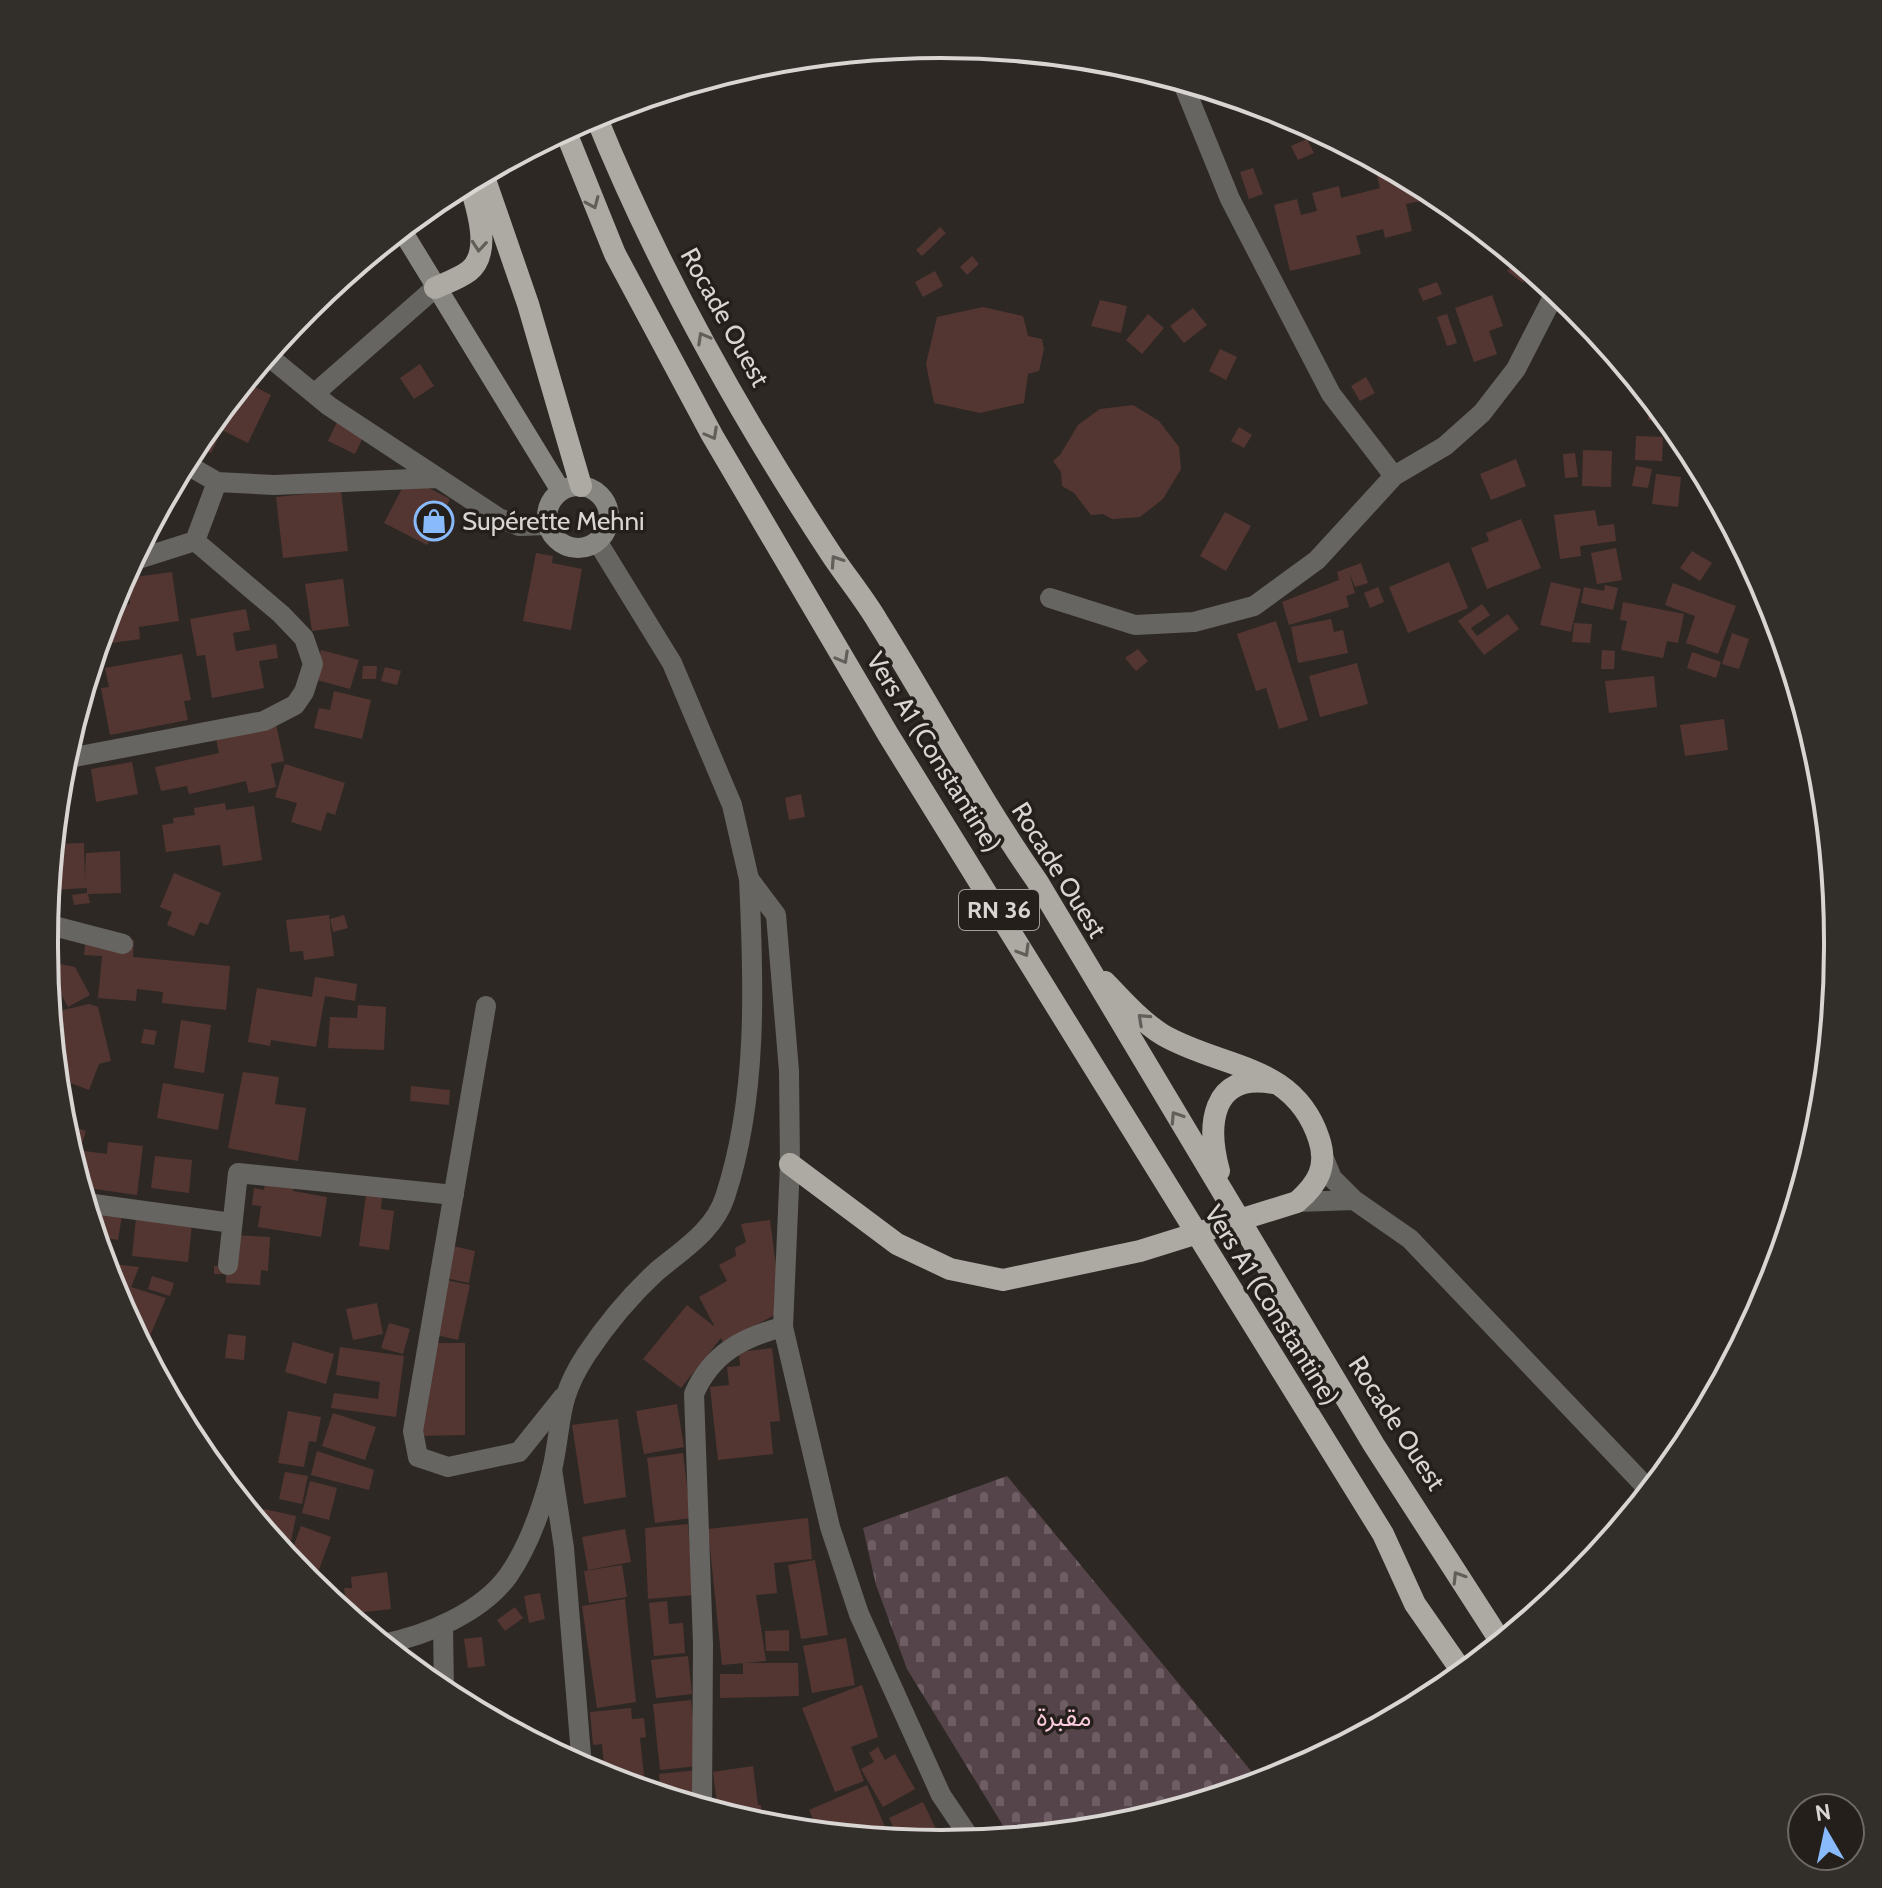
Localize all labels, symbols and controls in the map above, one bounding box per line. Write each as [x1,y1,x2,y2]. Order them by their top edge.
one-way arrow [583,195,599,209]
one-way arrow [471,240,488,253]
street label: Rocade Ouest [674,242,776,392]
one-way arrow [697,332,712,346]
one-way arrow [702,425,717,440]
shop icon: Supérette Mehni [413,500,455,542]
place label: Supérette Mehni [462,505,644,537]
one-way arrow [831,555,846,570]
street label: Vers A1 (Constantine) [859,646,1009,858]
one-way arrow [833,649,849,664]
street label: Rocade Ouest [1005,796,1113,944]
road number: RN 36 [959,890,1039,930]
one-way arrow [1014,942,1030,957]
one-way arrow [1138,1013,1152,1028]
one-way arrow [1171,1111,1186,1126]
street label: Vers A1 (Constantine) [1197,1199,1347,1411]
street label: Rocade Ouest [1342,1350,1452,1496]
one-way arrow [1452,1572,1467,1586]
park label: مقبرة [1036,1701,1092,1733]
north arrow [1786,1792,1866,1872]
text: N [1813,1798,1833,1827]

